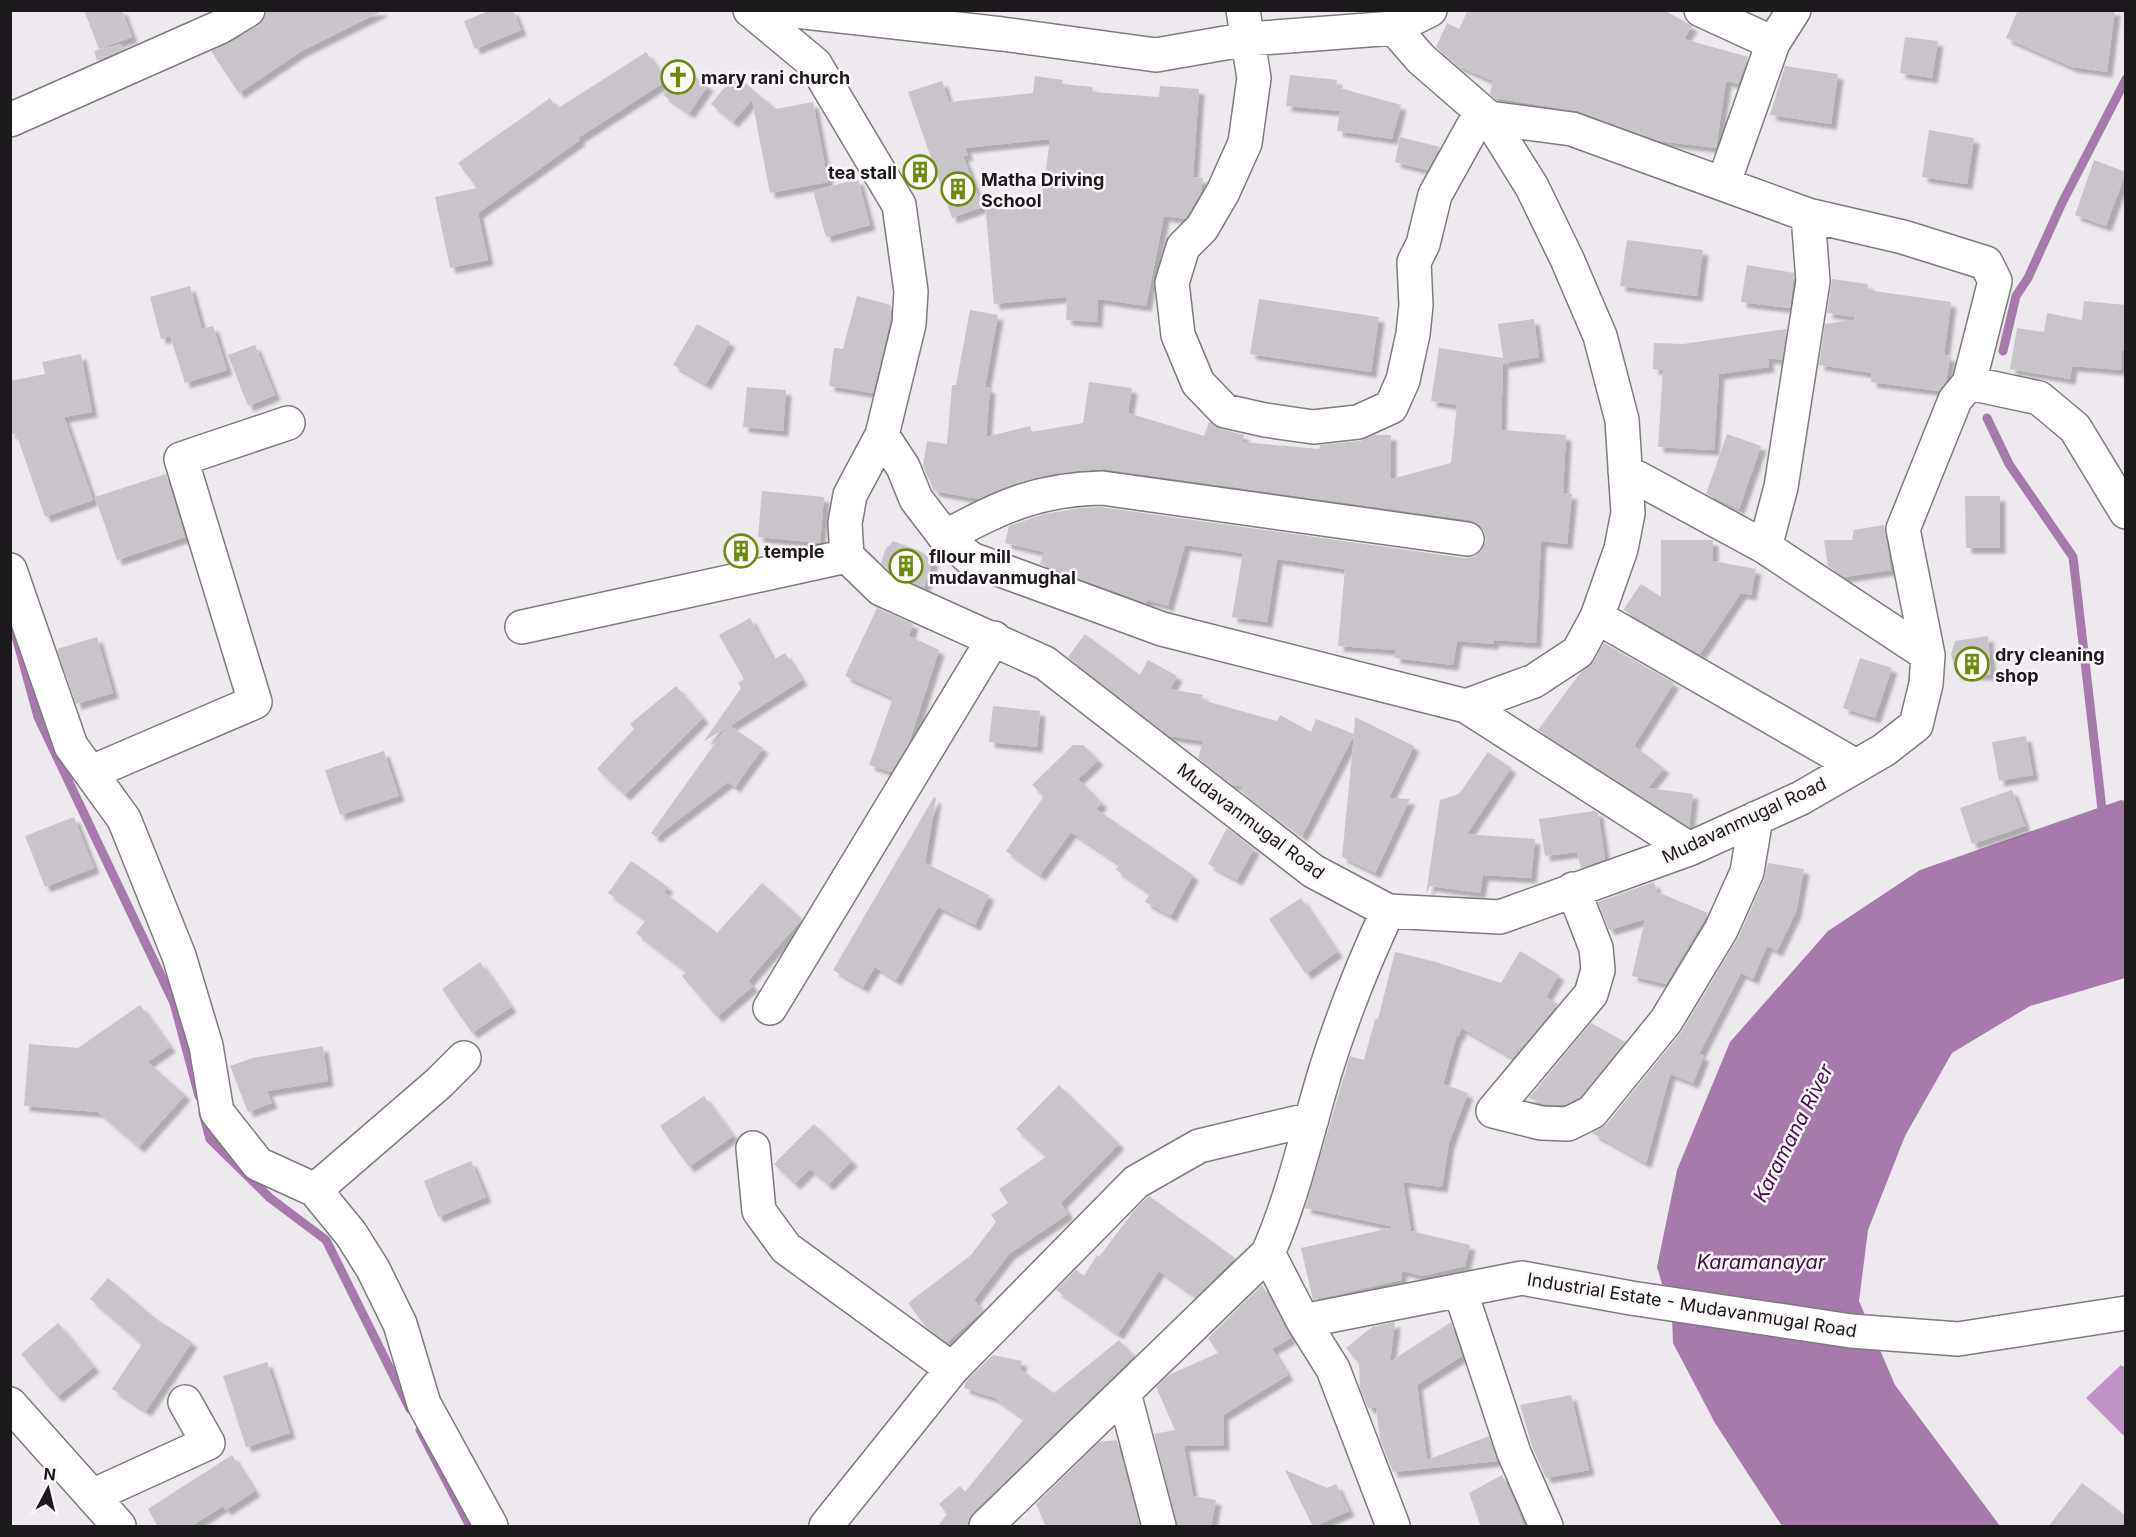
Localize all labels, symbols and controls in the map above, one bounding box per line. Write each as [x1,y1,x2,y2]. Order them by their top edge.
church icon: mary rani church [660,59,696,95]
place label: mary rani church [701,67,850,88]
building icon: tea stall [902,154,938,190]
place label: tea stall [828,162,897,183]
place label: Matha Driving School [981,169,1104,211]
building icon: Matha Driving School [940,171,976,207]
building icon: temple [723,533,759,569]
place label: temple [764,541,825,562]
place label: fllour mill mudavanmughal [929,546,1076,588]
building icon: fllour mill mudavanmughal [888,548,924,584]
place label: dry cleaning shop [1995,644,2105,686]
building icon: dry cleaning shop [1954,646,1990,682]
street label: Mudavanmugal Road [1173,759,1329,883]
street label: Mudavanmugal Road [1658,773,1830,867]
water label: Karamana River [1748,1060,1838,1206]
water label: Karamanayar [1697,1250,1826,1274]
street label: Industrial Estate - Mudavanmugal Road [1526,1269,1858,1341]
north arrow [18,1459,78,1519]
text: N [43,1463,57,1485]

